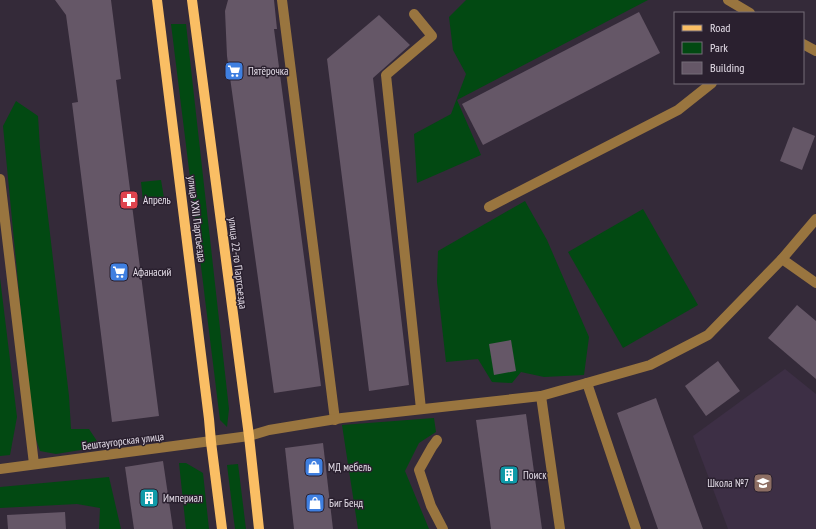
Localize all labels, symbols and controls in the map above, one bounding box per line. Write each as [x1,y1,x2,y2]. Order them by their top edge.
legend [674,12,804,84]
text: Road [710,20,730,35]
text: Park [710,40,728,55]
supermarket icon: Пятёрочка [223,60,245,82]
text: Building [710,60,745,75]
place label: Пятёрочка [248,64,289,78]
street label: улица XXII Партсъезда [185,175,209,263]
pharmacy icon: Апрель [118,189,140,211]
place label: Апрель [143,193,171,207]
street label: улица 22-го Партсъезда [225,216,251,310]
supermarket icon: Афанасий [108,261,130,283]
place label: Афанасий [133,265,171,279]
street label: Бештаугорская улица [81,429,165,453]
shop icon: МД мебель [303,456,325,478]
place label: МД мебель [328,460,371,474]
building icon: Поиск [498,464,520,486]
place label: Поиск [523,468,547,482]
school or university icon: Школа №7 [752,472,774,494]
place label: Школа №7 [707,476,749,490]
building icon: Империал [138,487,160,509]
place label: Империал [163,491,203,505]
shop icon: Биг Бенд [304,492,326,514]
place label: Биг Бенд [329,496,363,510]

